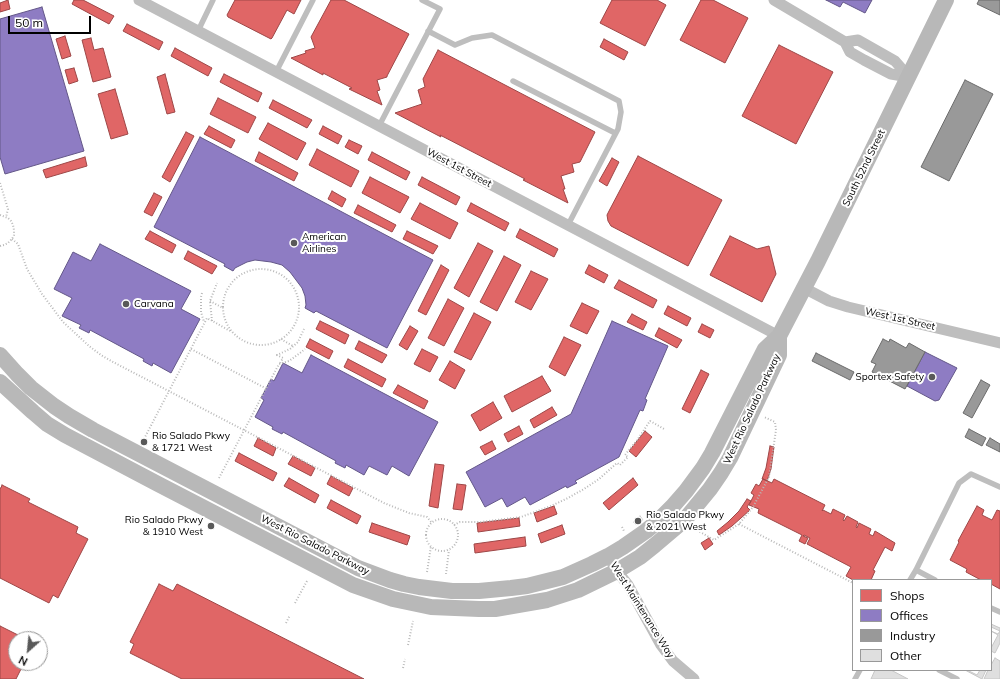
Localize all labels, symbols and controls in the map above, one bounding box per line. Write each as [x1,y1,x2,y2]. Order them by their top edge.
scale bar [10,8,93,34]
text: 50 m [15,15,43,30]
street label: South 52nd Street [840,128,888,208]
street label: West 1st Street [425,146,493,190]
place label: American Airlines [302,231,346,254]
marker: American Airlines [289,238,299,248]
place label: Carvana [134,298,174,310]
marker: Carvana [121,299,131,309]
street label: West 1st Street [864,305,936,333]
street label: West Rio Salado Parkway [721,352,783,466]
place label: Sportex Safety [856,371,924,383]
marker: Sportex Safety [927,372,937,382]
place label: Rio Salado Pkwy & 1721 West [152,430,230,454]
marker: Rio Salado Pkwy & 1721 West [139,437,149,447]
place label: Rio Salado Pkwy & 2021 West [646,509,724,532]
street label: West Rio Salado Parkway [259,512,371,578]
place label: Rio Salado Pkwy & 1910 West [125,514,203,538]
marker: Rio Salado Pkwy & 2021 West [633,516,643,526]
marker: Rio Salado Pkwy & 1910 West [206,521,216,531]
street label: West Maintenance Way [607,560,677,660]
legend [852,579,992,671]
text: Shops [890,588,925,603]
text: Offices [890,608,928,623]
text: Industry [890,628,935,643]
north arrow [8,631,48,671]
text: Other [890,648,921,663]
text: N [16,653,30,669]

